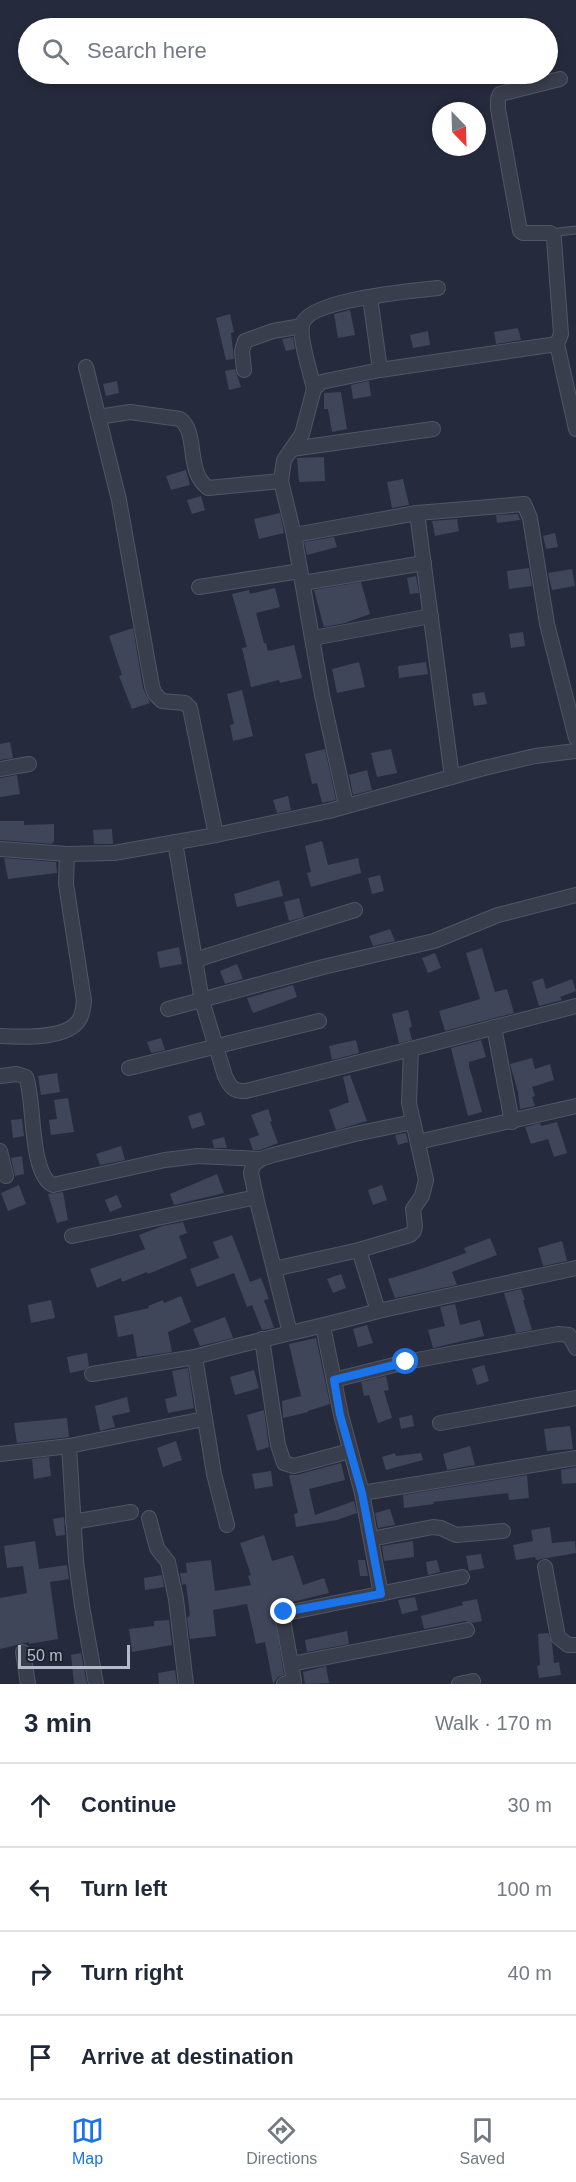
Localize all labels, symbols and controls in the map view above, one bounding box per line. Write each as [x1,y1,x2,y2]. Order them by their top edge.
search box [18,18,558,84]
icon: search [39,35,72,68]
text: Search here [87,38,207,63]
north arrow [432,102,486,156]
route start [392,1348,418,1374]
route end [270,1598,296,1624]
scale bar [18,1642,130,1670]
text: 50 m [27,1647,63,1664]
text: 3 min [24,1708,92,1738]
text: Walk · 170 m [435,1712,552,1734]
icon: ahead [24,1789,57,1822]
text: Continue [81,1792,176,1817]
text: 30 m [508,1794,552,1816]
icon: left [24,1873,57,1906]
text: Turn left [81,1876,167,1901]
text: 100 m [496,1878,552,1900]
icon: right [24,1957,57,1990]
text: Turn right [81,1960,183,1985]
text: 40 m [508,1962,552,1984]
icon: arrive [24,2041,57,2074]
text: Arrive at destination [81,2044,294,2069]
tab: Map [71,2114,104,2168]
tab: Directions [246,2114,317,2168]
tab: Saved [460,2114,505,2168]

